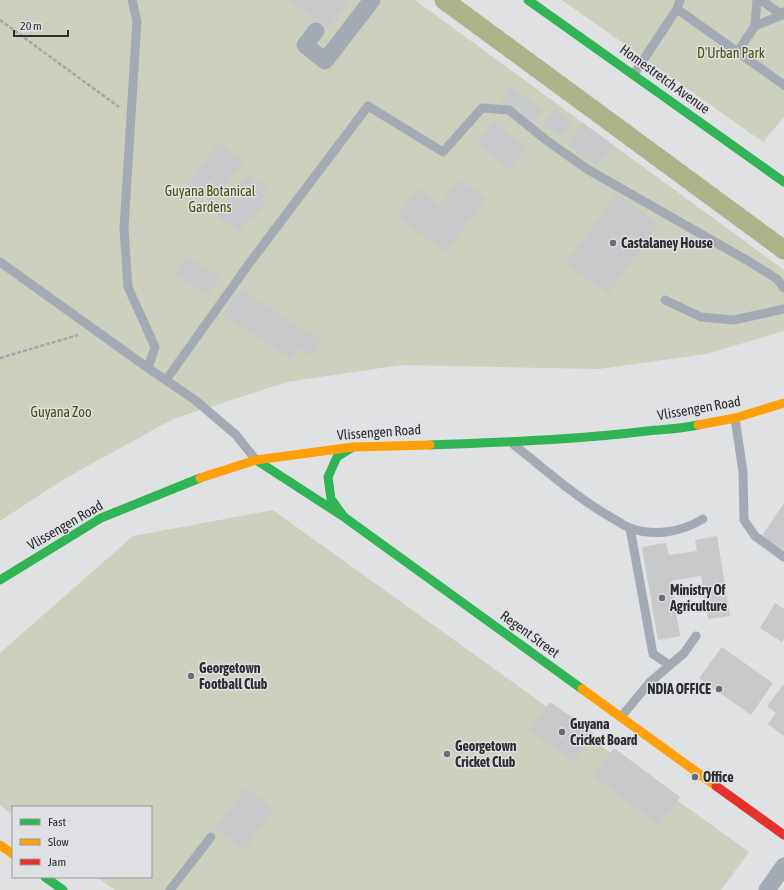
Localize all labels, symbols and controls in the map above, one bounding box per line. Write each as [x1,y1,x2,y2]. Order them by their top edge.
scale bar [14,12,68,38]
text: 20 m [20,19,42,33]
street label: Homestretch Avenue [617,41,713,117]
park label: D'Urban Park [697,45,765,61]
park label: Guyana Botanical Gardens [165,183,256,215]
place label: Castalaney House [621,235,713,251]
marker: Castalaney House [608,238,618,248]
street label: Vlissengen Road [656,393,742,423]
park label: Guyana Zoo [31,404,92,420]
street label: Vlissengen Road [336,421,422,443]
street label: Vlissengen Road [24,497,106,553]
place label: Ministry Of Agriculture [669,582,727,614]
marker: Ministry Of Agriculture [657,593,667,603]
street label: Regent Street [497,607,563,661]
place label: Georgetown Football Club [199,660,268,692]
marker: Georgetown Football Club [186,671,196,681]
place label: NDIA OFFICE [647,681,711,697]
marker: NDIA OFFICE [714,684,724,694]
place label: Guyana Cricket Board [570,716,638,748]
marker: Guyana Cricket Board [557,727,567,737]
place label: Georgetown Cricket Club [455,738,517,770]
marker: Georgetown Cricket Club [442,749,452,759]
place label: Office [703,769,734,785]
marker: Office [690,772,700,782]
legend [12,806,152,878]
text: Fast [48,815,66,829]
text: Slow [48,835,69,849]
text: Jam [48,855,66,869]

